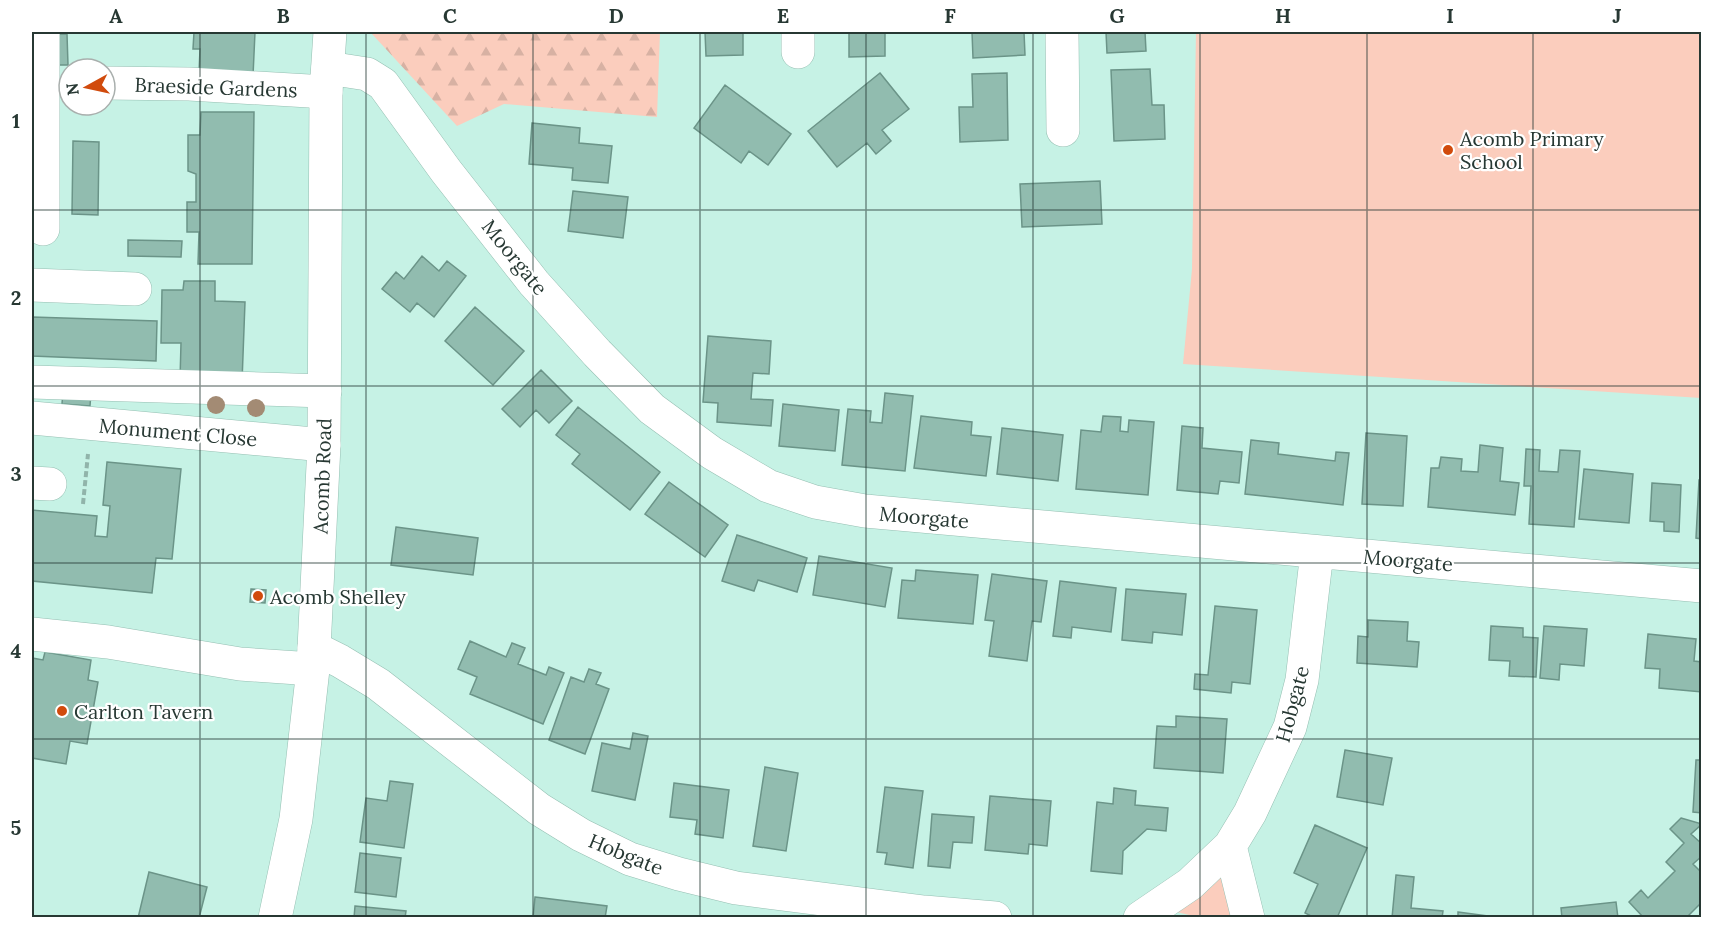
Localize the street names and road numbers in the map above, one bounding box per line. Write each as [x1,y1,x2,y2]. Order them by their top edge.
street label: Braeside Gardens [134,72,298,102]
street label: Moorgate [477,214,553,300]
street label: Monument Close [98,413,258,451]
street label: Acomb Road [307,418,337,535]
street label: Moorgate [878,501,970,533]
street label: Moorgate [1362,544,1454,576]
street label: Hobgate [1270,663,1314,745]
street label: Hobgate [585,828,667,880]

